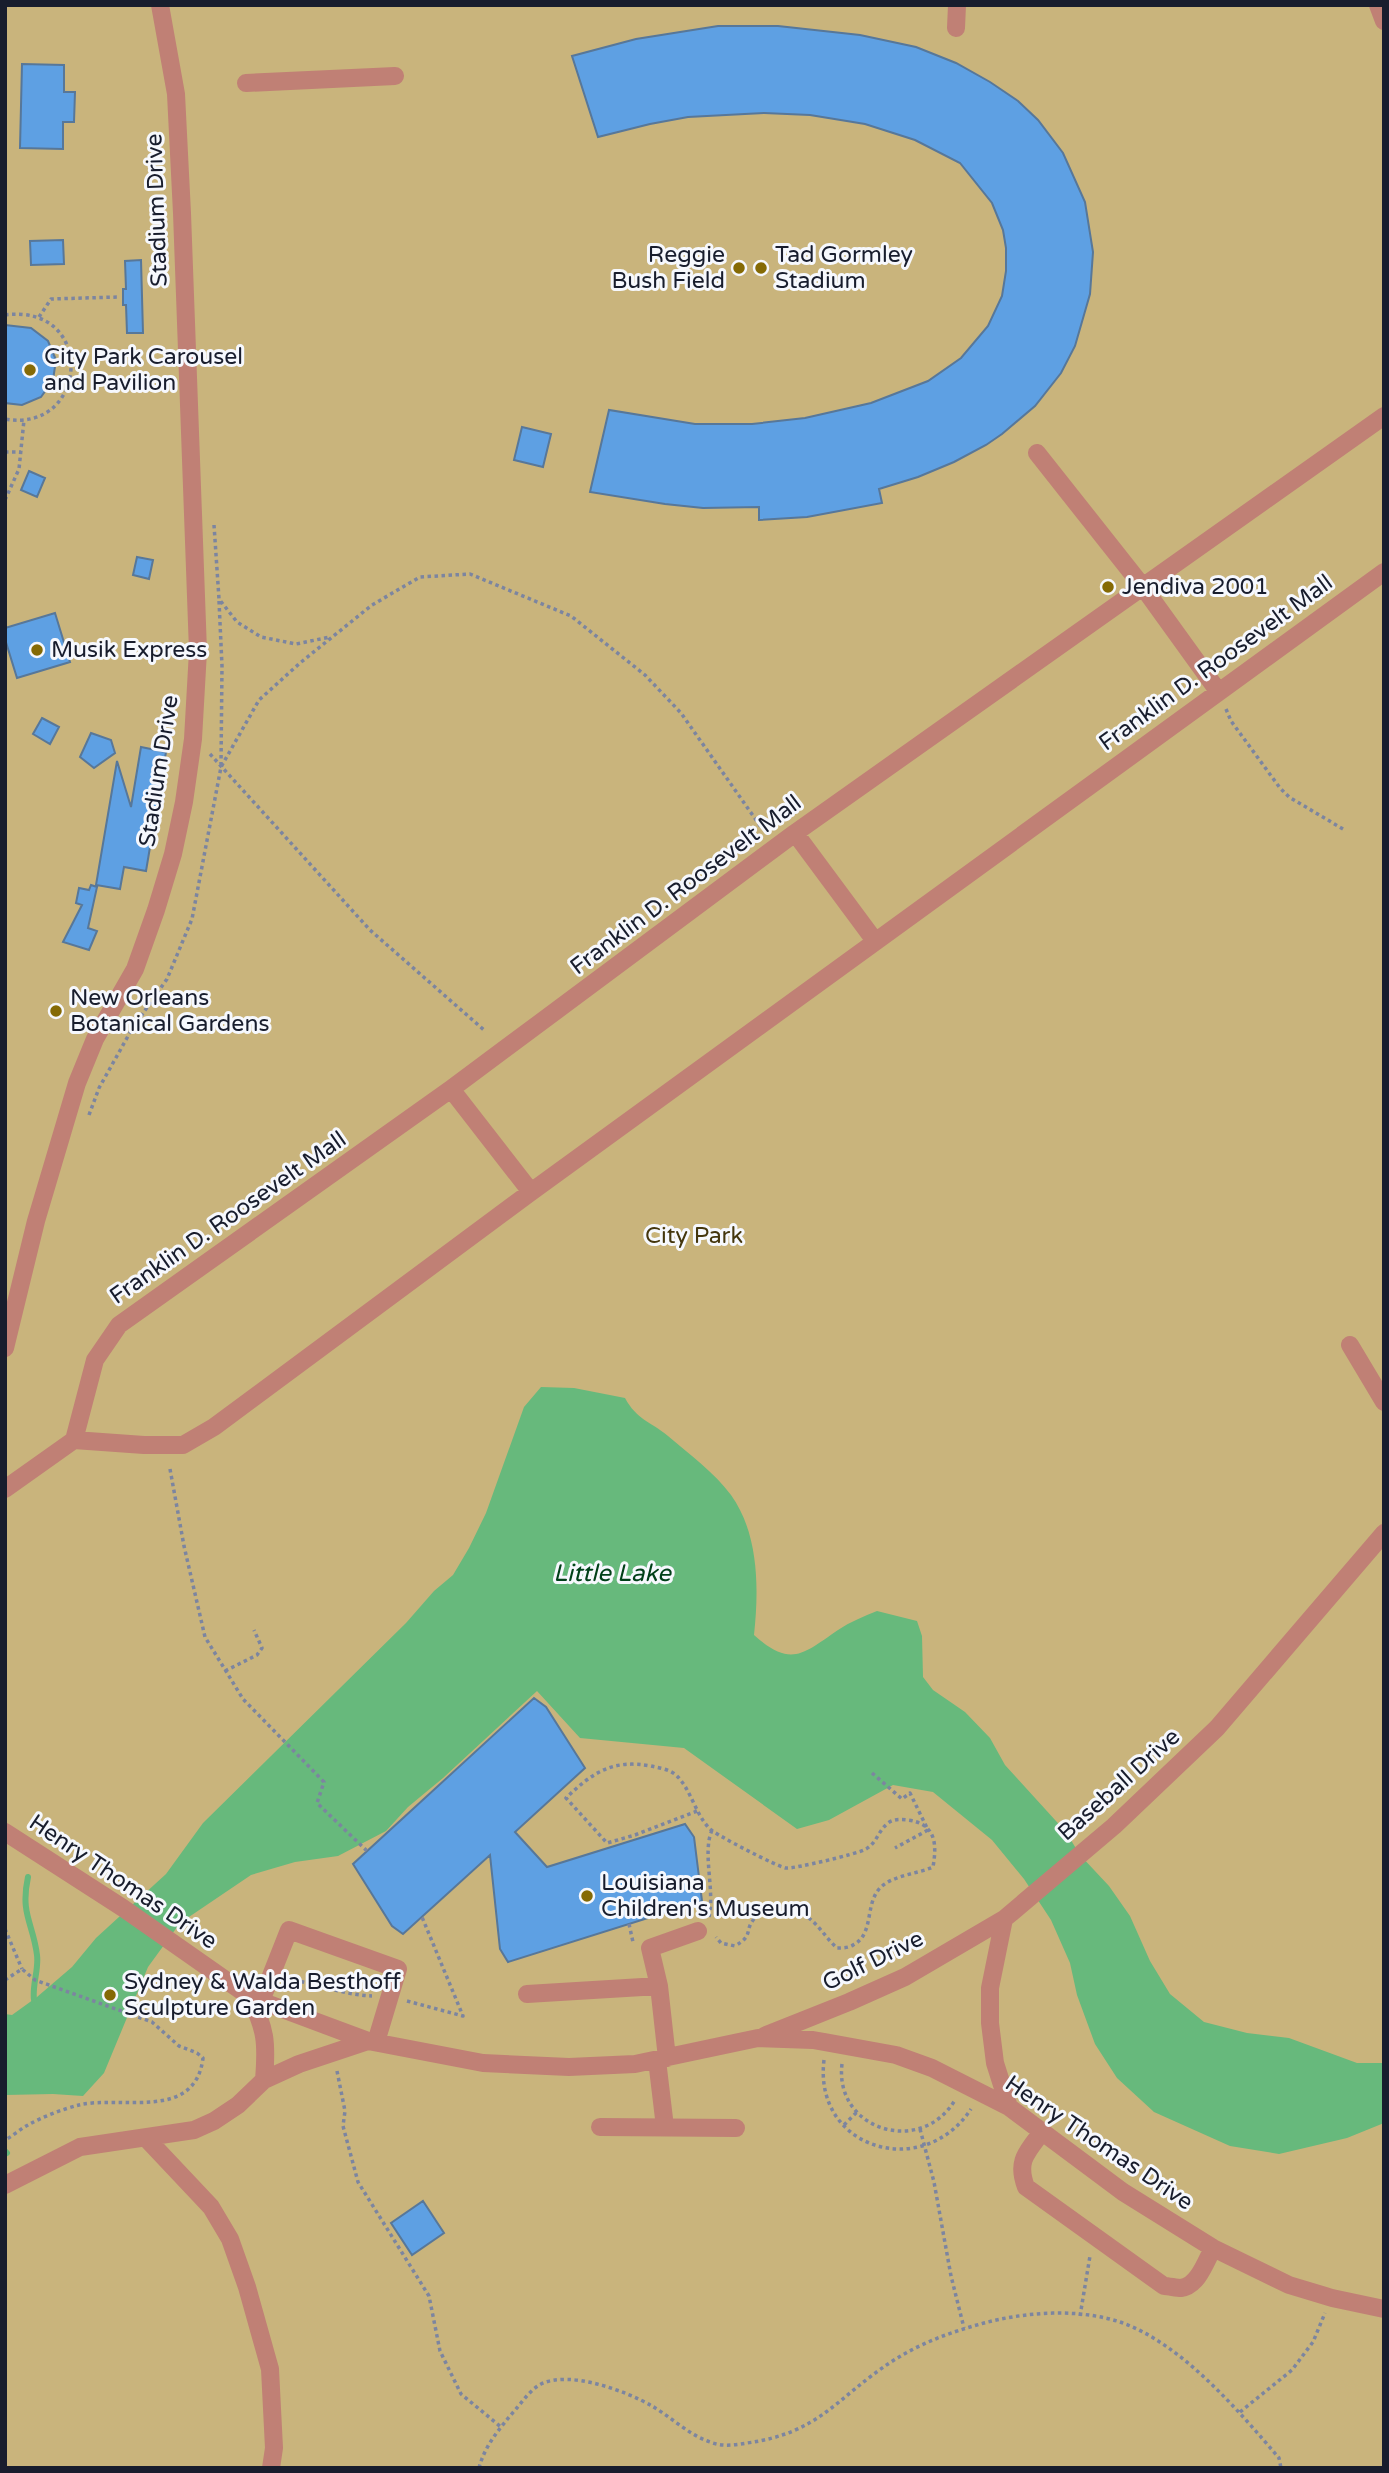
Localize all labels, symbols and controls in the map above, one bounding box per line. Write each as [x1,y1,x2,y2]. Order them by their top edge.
street label: Stadium Drive [140,133,174,287]
place label: Reggie Bush Field [611,241,725,295]
place label: Tad Gormley Stadium [775,241,913,295]
marker: Reggie Bush Field [731,260,747,276]
marker: Tad Gormley Stadium [753,260,769,276]
place label: City Park Carousel and Pavilion [44,343,243,397]
marker: City Park Carousel and Pavilion [22,362,38,378]
street label: Franklin D. Roosevelt Mall [1094,569,1338,757]
place label: Jendiva 2001 [1122,573,1269,601]
marker: Jendiva 2001 [1100,579,1116,595]
place label: Musik Express [51,636,207,664]
marker: Musik Express [29,642,45,658]
street label: Stadium Drive [133,693,185,849]
street label: Franklin D. Roosevelt Mall [565,789,807,981]
place label: New Orleans Botanical Gardens [70,984,269,1038]
marker: New Orleans Botanical Gardens [48,1003,64,1019]
street label: Franklin D. Roosevelt Mall [104,1126,352,1310]
park label: City Park [645,1222,743,1250]
water label: Little Lake [553,1559,672,1588]
street label: Baseball Drive [1052,1723,1186,1847]
street label: Henry Thomas Drive [24,1809,222,1955]
place label: Louisiana Children's Museum [601,1869,810,1923]
marker: Louisiana Children's Museum [579,1888,595,1904]
street label: Golf Drive [818,1925,928,1997]
place label: Sydney & Walda Besthoff Sculpture Garden [124,1968,401,2022]
marker: Sydney & Walda Besthoff Sculpture Garden [102,1987,118,2003]
street label: Henry Thomas Drive [1000,2070,1198,2216]

